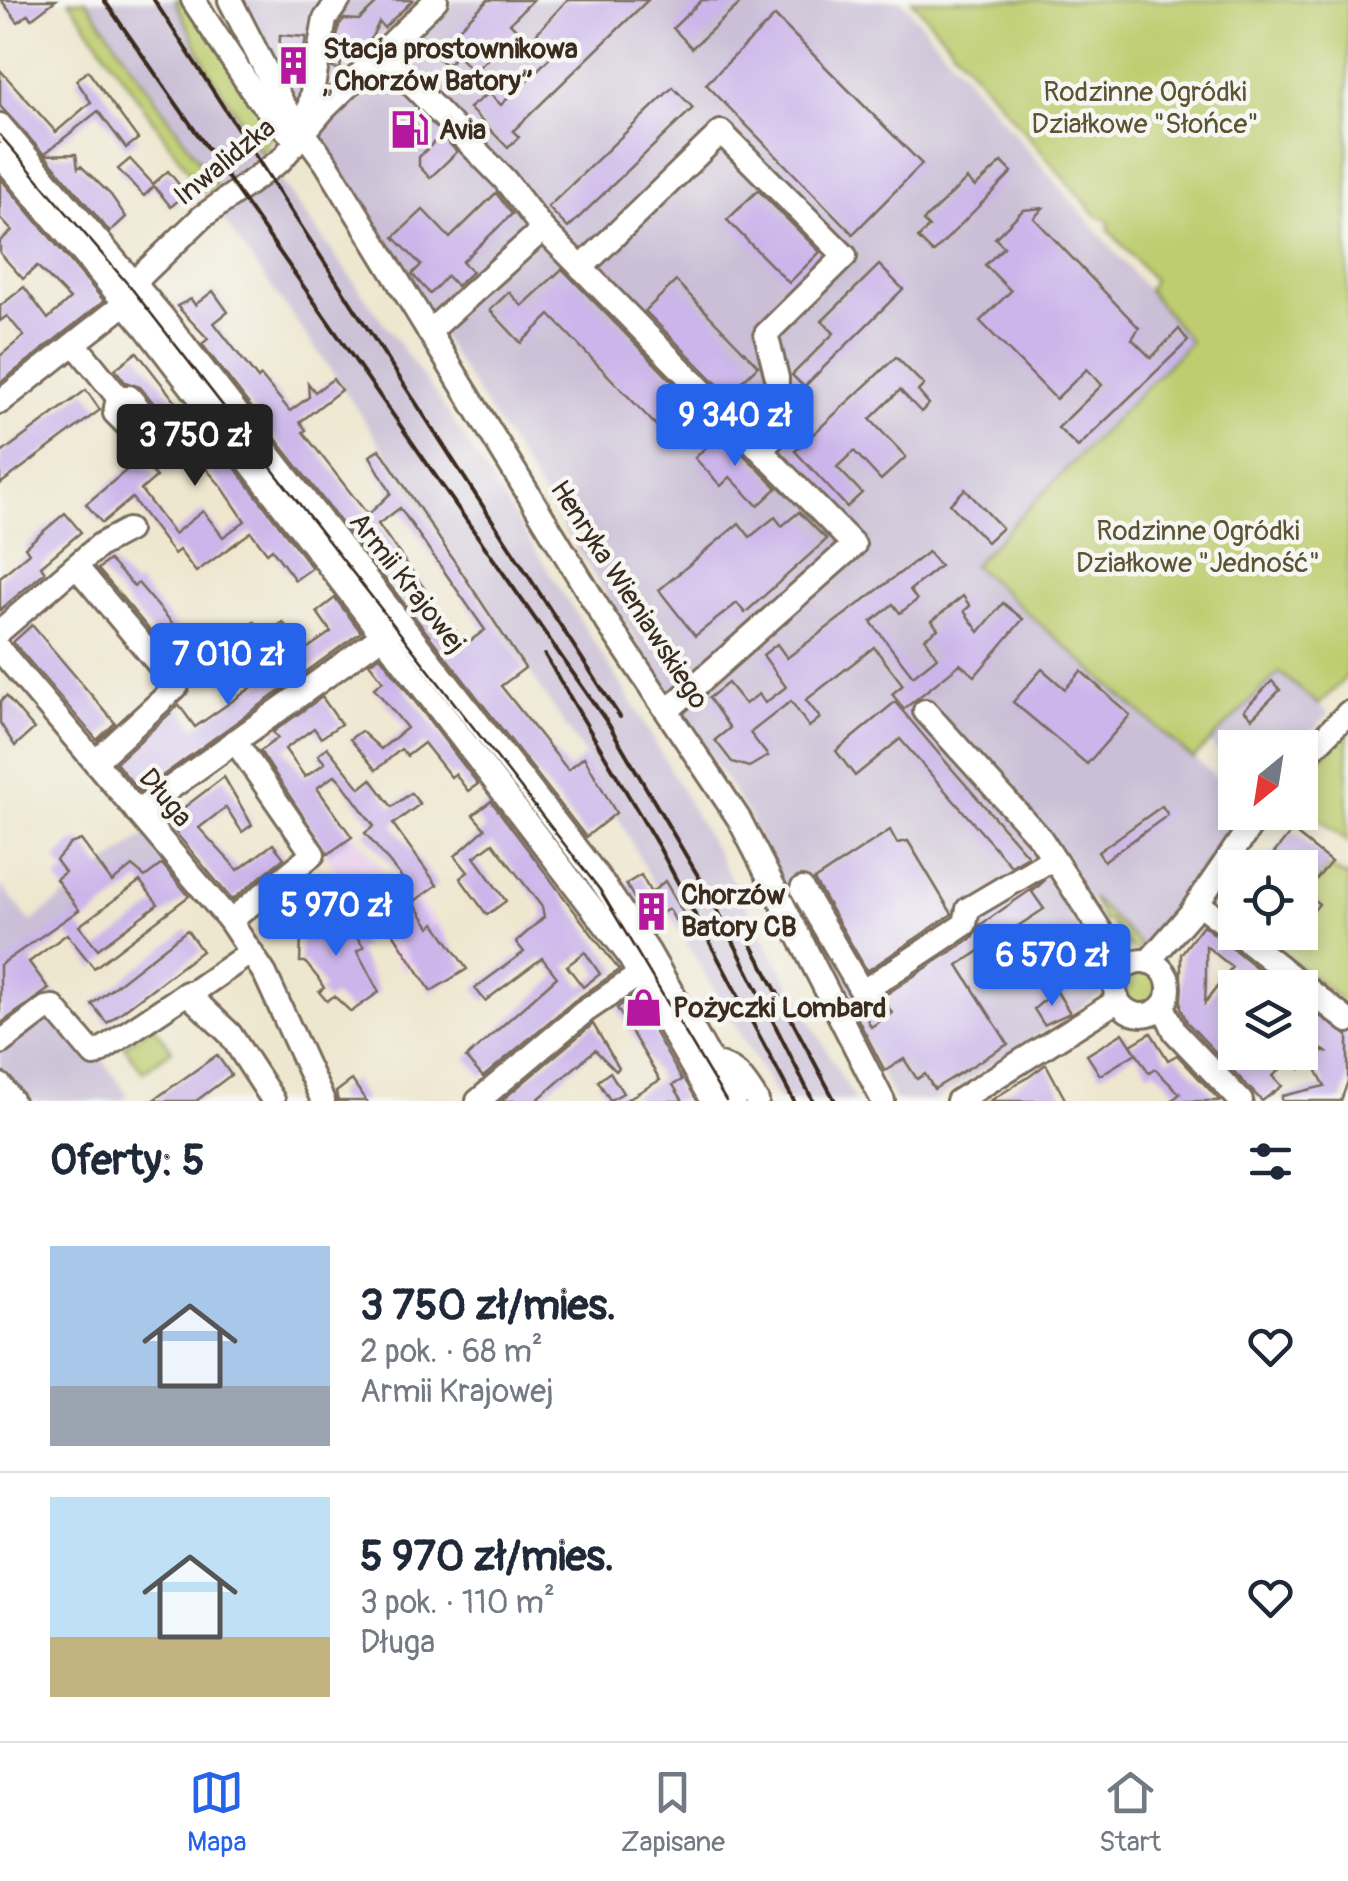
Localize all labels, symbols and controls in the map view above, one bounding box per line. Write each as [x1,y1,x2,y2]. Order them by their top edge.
place label: Stacja prostownikowa „Chorzów Batory” [323,32,578,99]
building icon: Stacja prostownikowa „Chorzów Batory” [272,44,314,86]
park label: Rodzinne Ogródki Działkowe "Słońce" [1031,75,1259,142]
fuel station icon: Avia [388,109,430,151]
street label: Inwalidzka [167,111,283,213]
place label: Avia [439,113,486,148]
pin: 9 340 zł [632,384,838,469]
text: 9 340 zł [678,396,792,436]
pin: 3 750 zł [92,404,298,489]
text: 3 750 zł [139,416,251,456]
street label: Henryka Wieniawskiego [542,474,716,716]
street label: Armii Krajowej [341,506,473,660]
park label: Rodzinne Ogródki Działkowe "Jedność" [1076,514,1320,581]
pin: 7 010 zł [125,623,331,708]
text: 7 010 zł [172,635,284,675]
north arrow [1218,730,1318,830]
map controls [1218,730,1318,1070]
street label: Długa [130,762,200,834]
button: locate [1218,850,1318,950]
pin: 5 970 zł [233,874,439,959]
place label: Chorzów Batory CB [681,878,797,945]
text: 5 970 zł [280,886,392,926]
building icon: Chorzów Batory CB [630,890,672,932]
pin: 6 570 zł [949,924,1155,1009]
text: 6 570 zł [995,936,1109,976]
button: layers [1218,970,1318,1070]
shop icon: Pożyczki Lombard [622,987,664,1029]
place label: Pożyczki Lombard [673,991,886,1026]
icon: filters [1243,1134,1298,1189]
text: Oferty: 5 [50,1135,205,1187]
text: 3 750 zł/mies. [360,1280,616,1332]
icon: home [130,1286,250,1406]
icon: heart [1243,1319,1298,1374]
text: 2 pok. · 68 m² [360,1332,543,1372]
text: Armii Krajowej [360,1372,554,1412]
text: 5 970 zł/mies. [360,1531,614,1583]
icon: home [130,1537,250,1657]
icon: heart [1243,1570,1298,1625]
text: 3 pok. · 110 m² [360,1583,555,1623]
text: Długa [360,1623,435,1663]
tab: Mapa [187,1765,246,1860]
tab: Zapisane [620,1765,725,1860]
tab: Start [1099,1765,1161,1860]

